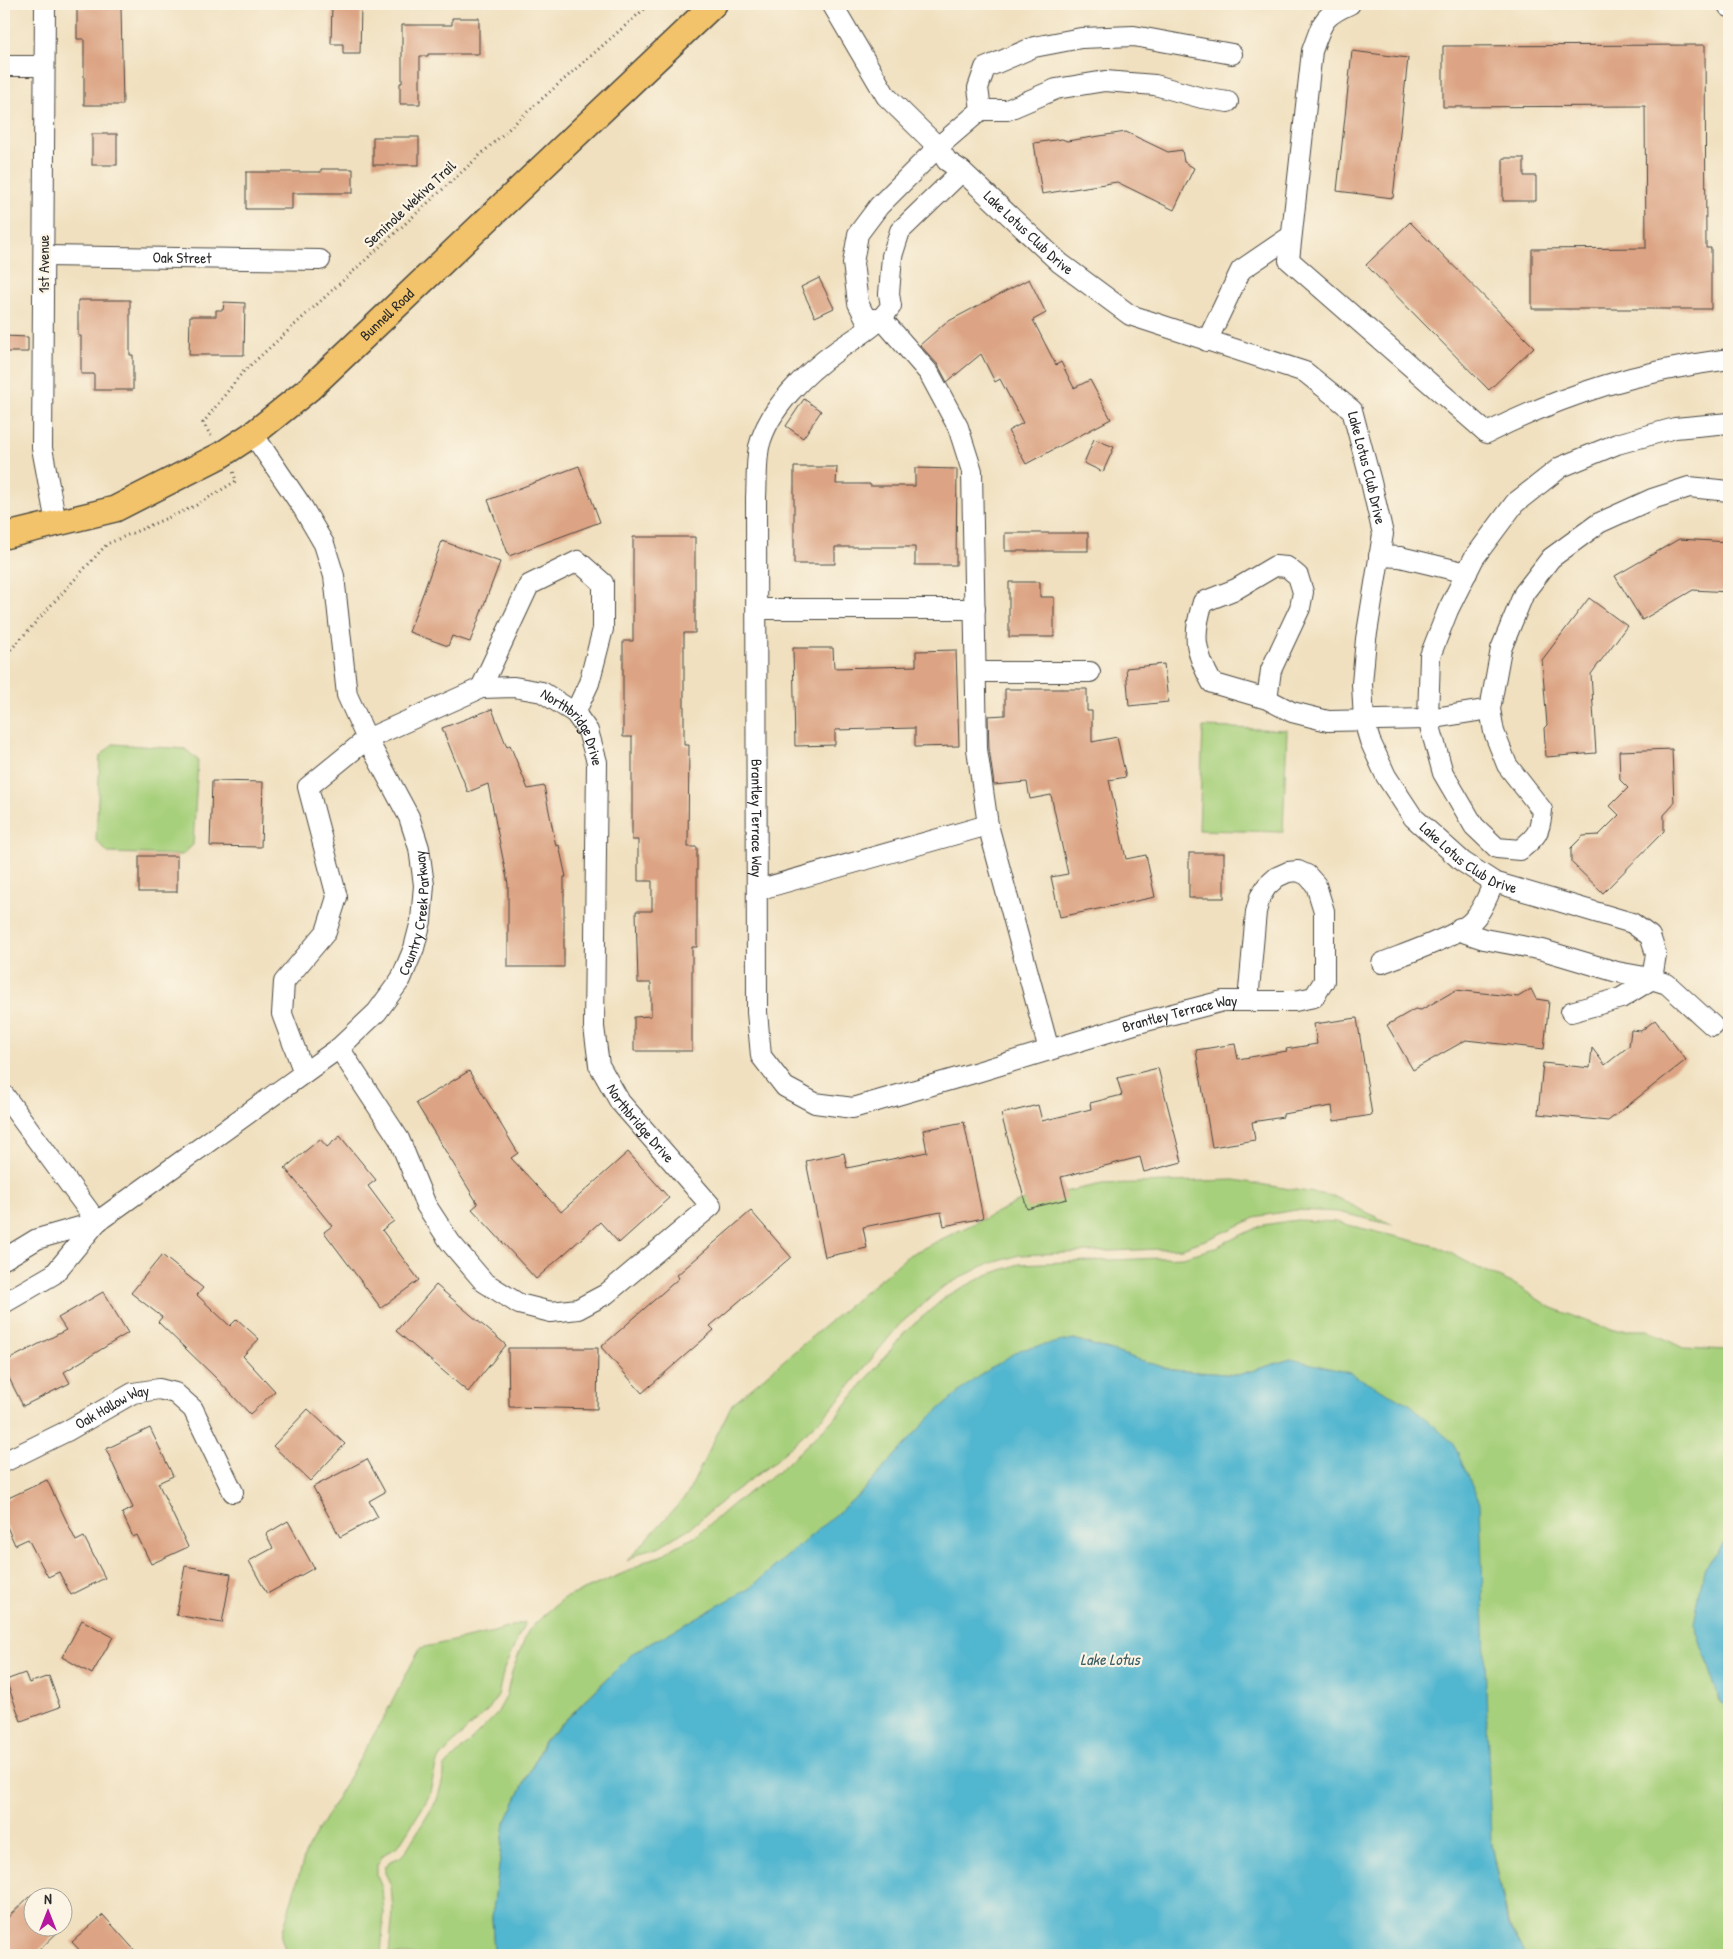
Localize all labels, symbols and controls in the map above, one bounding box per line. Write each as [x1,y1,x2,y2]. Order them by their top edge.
street label: Seminole Wekiva Trail [359,155,460,252]
street label: Lake Lotus Club Drive [979,186,1078,279]
street label: 1st Avenue [33,235,54,293]
street label: Oak Street [152,247,212,268]
street label: Bunnell Road [355,283,419,345]
street label: Lake Lotus Club Drive [1343,409,1391,526]
street label: Northbridge Drive [537,683,608,766]
street label: Brantley Terrace Way [747,759,768,877]
street label: Lake Lotus Club Drive [1415,817,1520,898]
street label: Country Creek Parkway [393,849,434,979]
street label: Brantley Terrace Way [1119,990,1237,1037]
street label: Northbridge Drive [602,1080,680,1167]
street label: Oak Hollow Way [71,1380,151,1434]
water label: Lake Lotus [1080,1648,1142,1670]
north arrow [22,1886,72,1936]
text: N [44,1889,52,1908]

